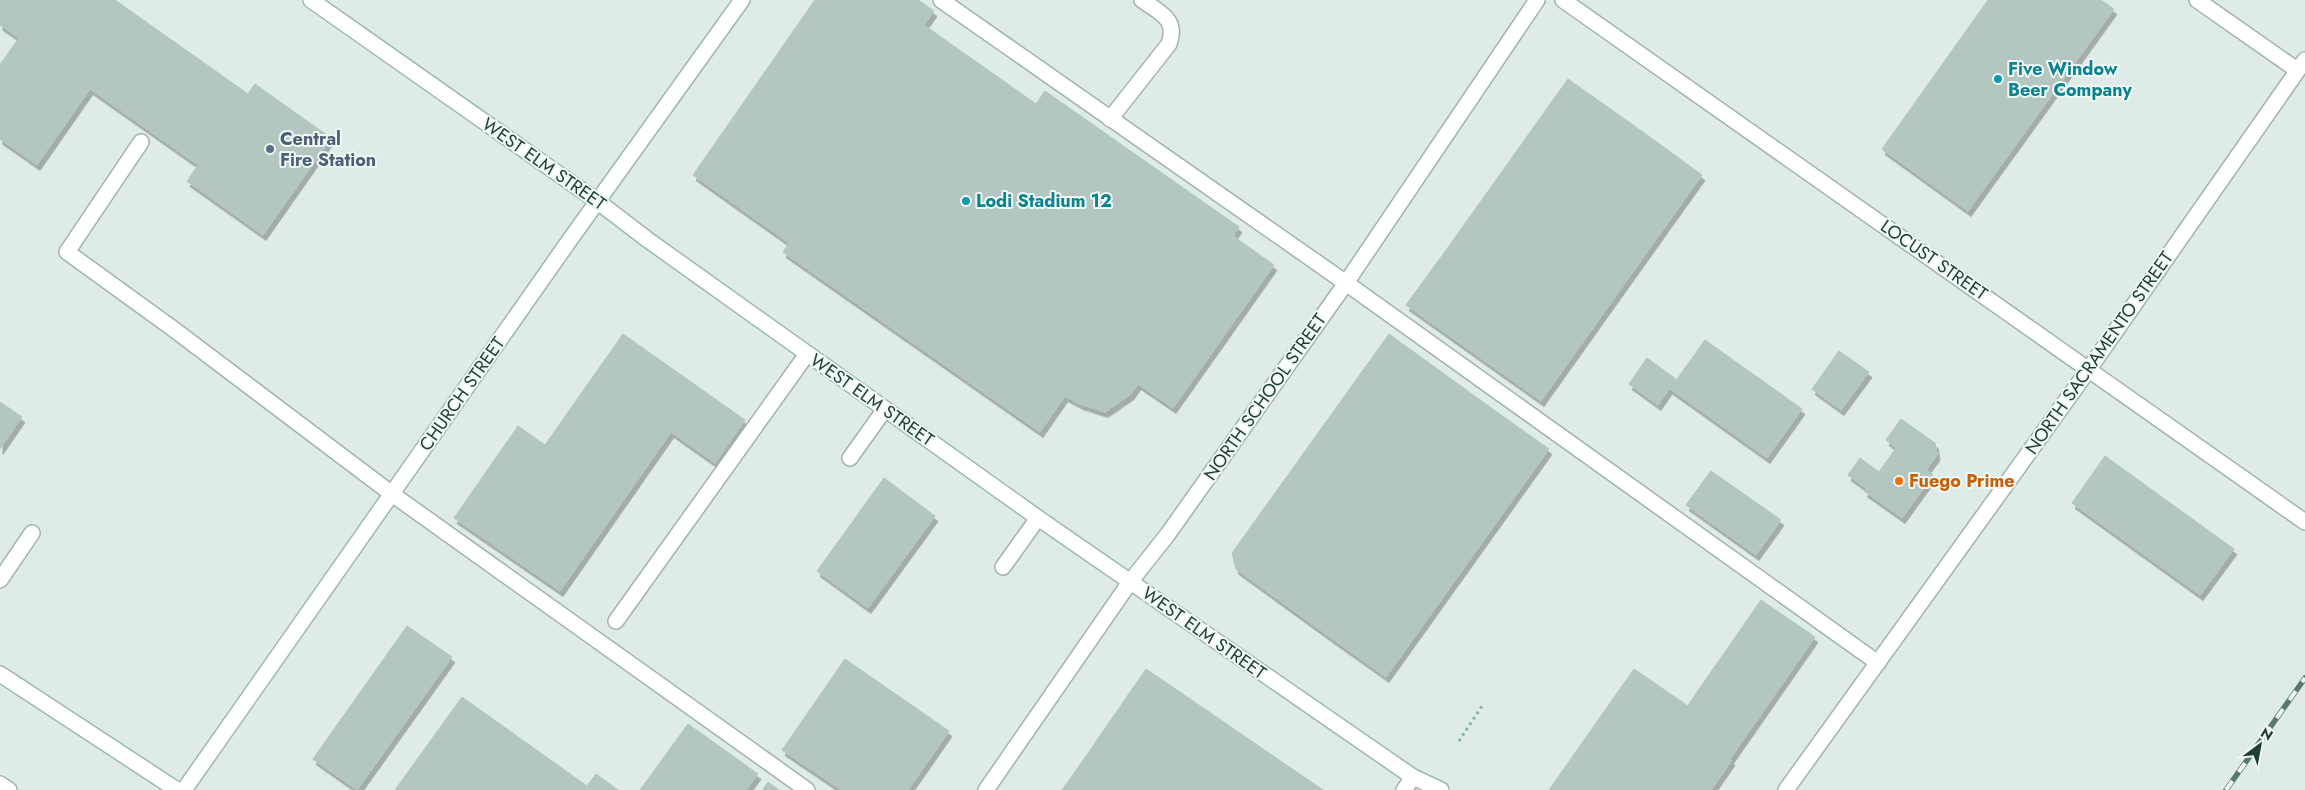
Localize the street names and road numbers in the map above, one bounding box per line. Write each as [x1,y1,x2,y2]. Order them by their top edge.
street label: WEST ELM STREET [477,112,612,217]
street label: LOCUST STREET [1875,213,1993,307]
street label: NORTH SACRAMENTO STREET [2019,246,2180,460]
street label: NORTH SCHOOL STREET [1197,308,1333,486]
street label: CHURCH STREET [413,331,511,456]
street label: WEST ELM STREET [805,348,940,453]
street label: WEST ELM STREET [1137,581,1272,686]

